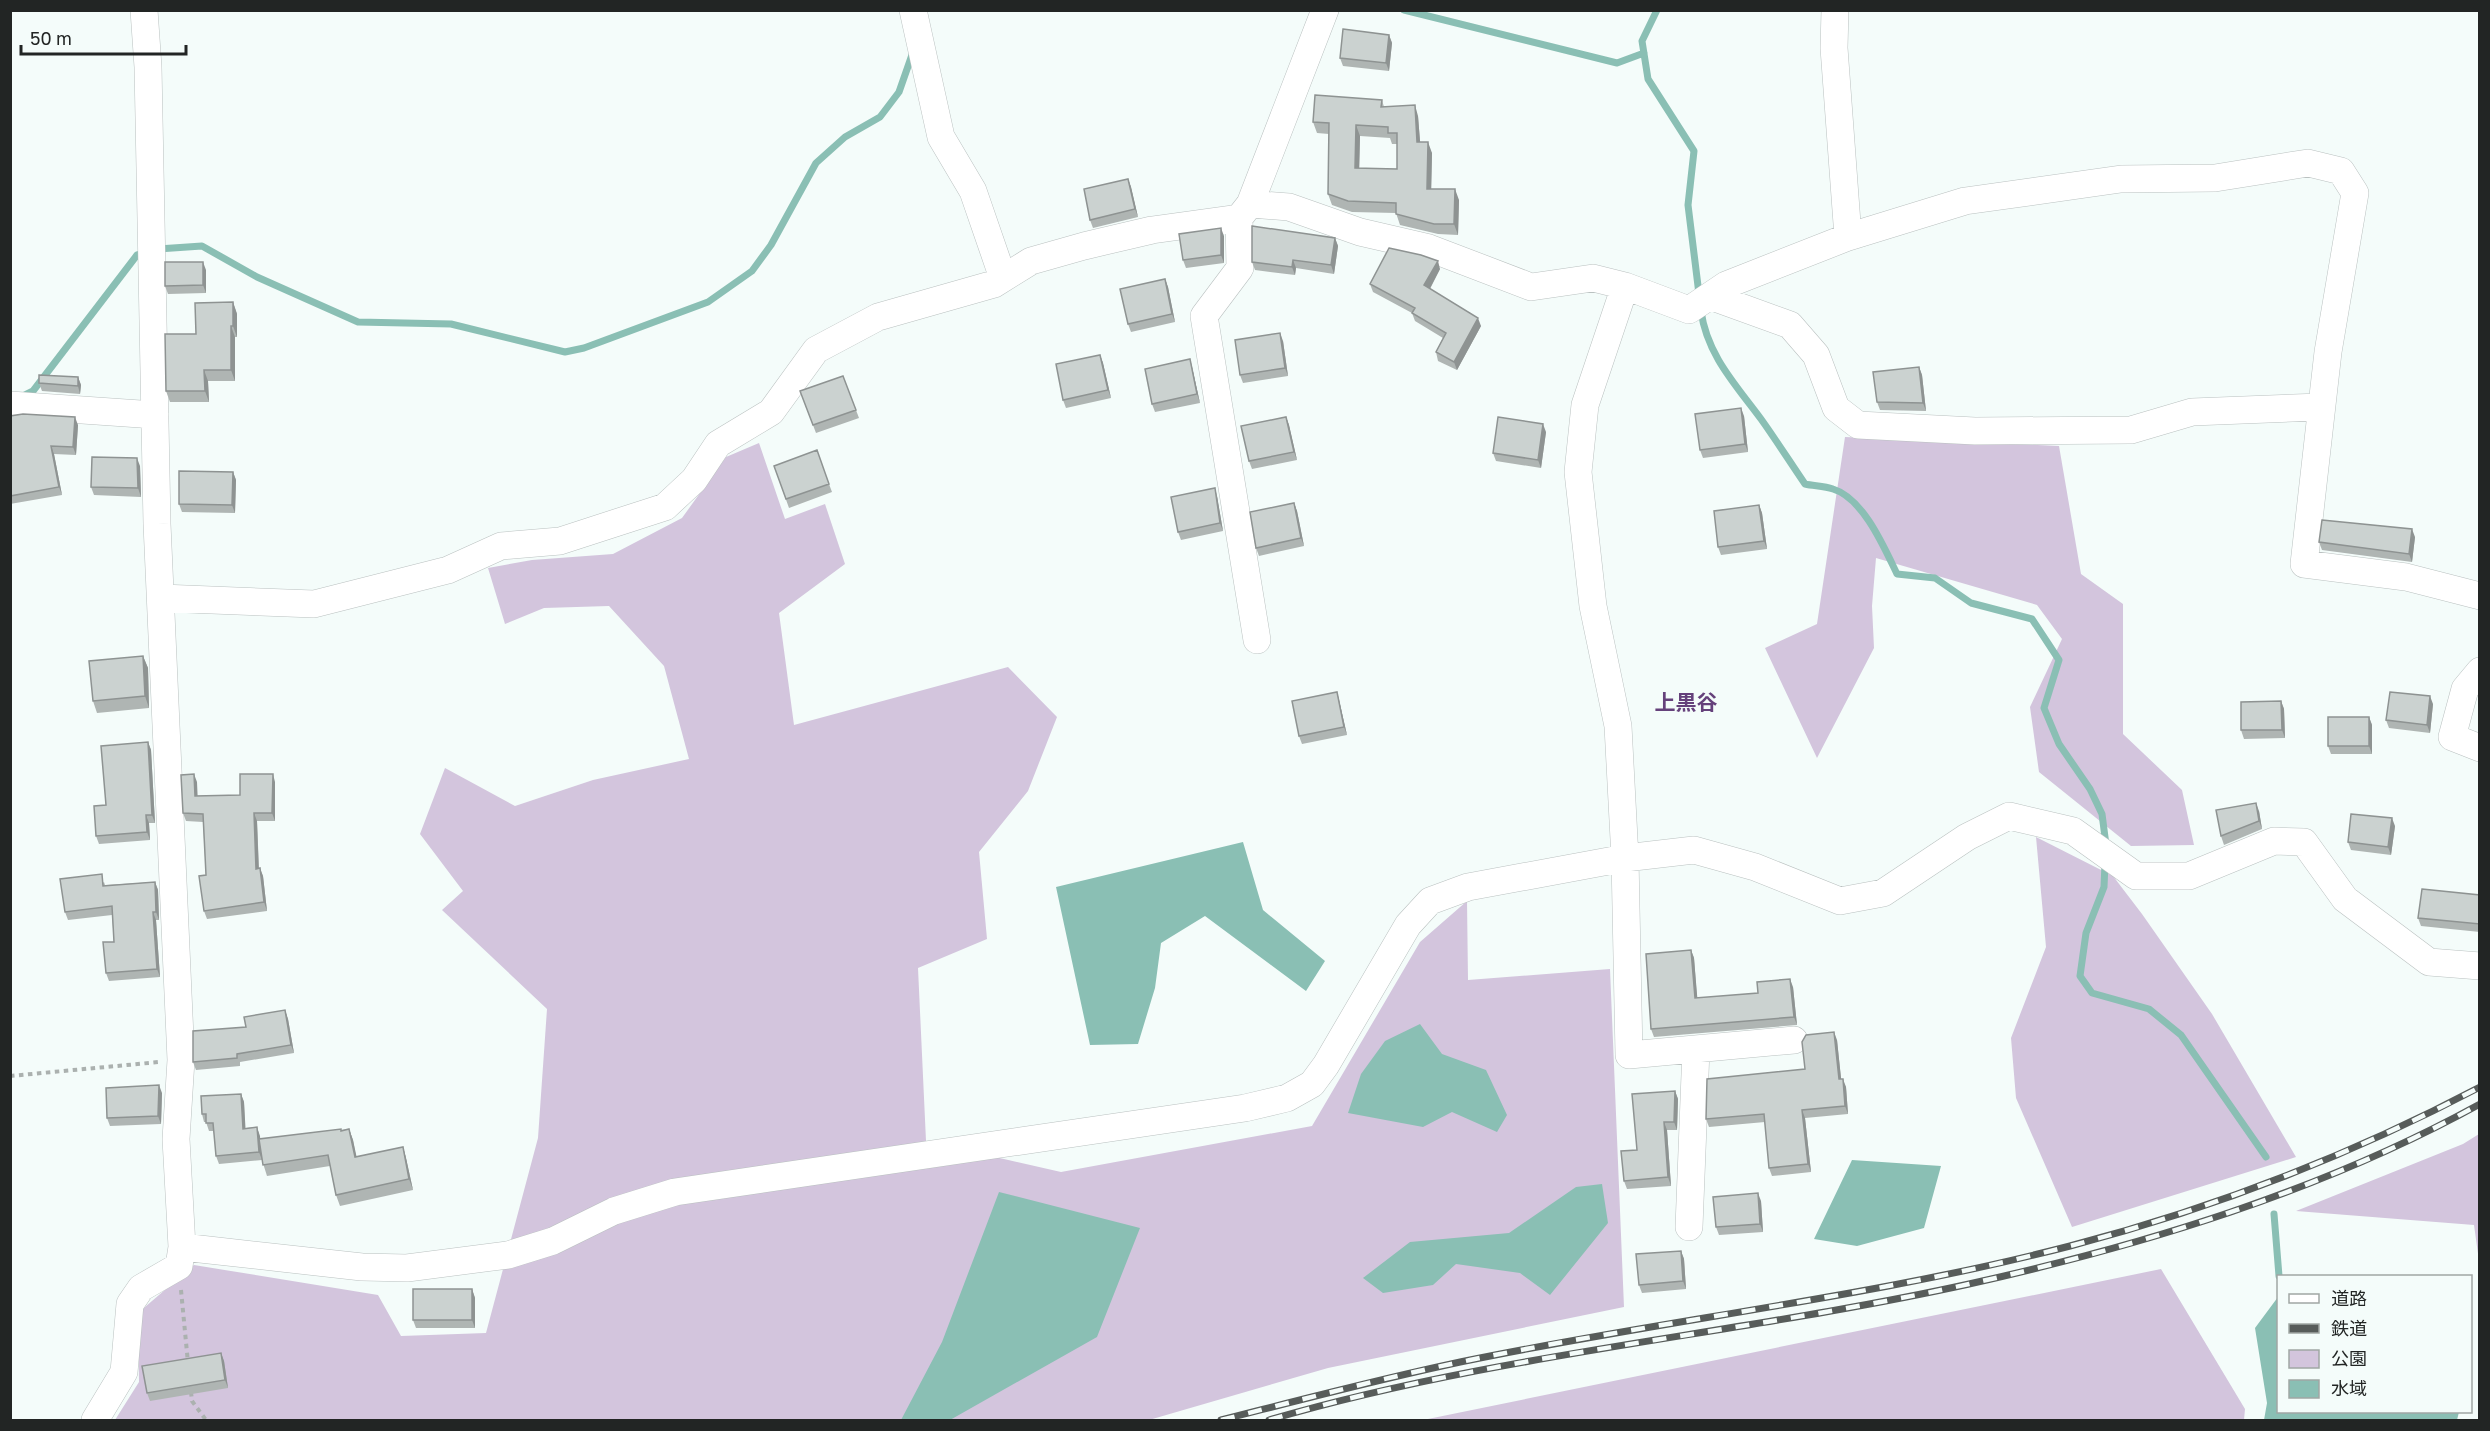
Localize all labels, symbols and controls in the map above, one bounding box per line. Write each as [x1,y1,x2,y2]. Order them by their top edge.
scale bar [21,18,186,56]
text: 50 m [30,27,72,49]
district label: 上黒谷 [1655,689,1718,715]
legend [2277,1275,2472,1413]
text: 道路 [2331,1287,2367,1309]
text: 鉄道 [2331,1317,2367,1339]
text: 公園 [2331,1347,2367,1369]
text: 水域 [2331,1377,2367,1399]

